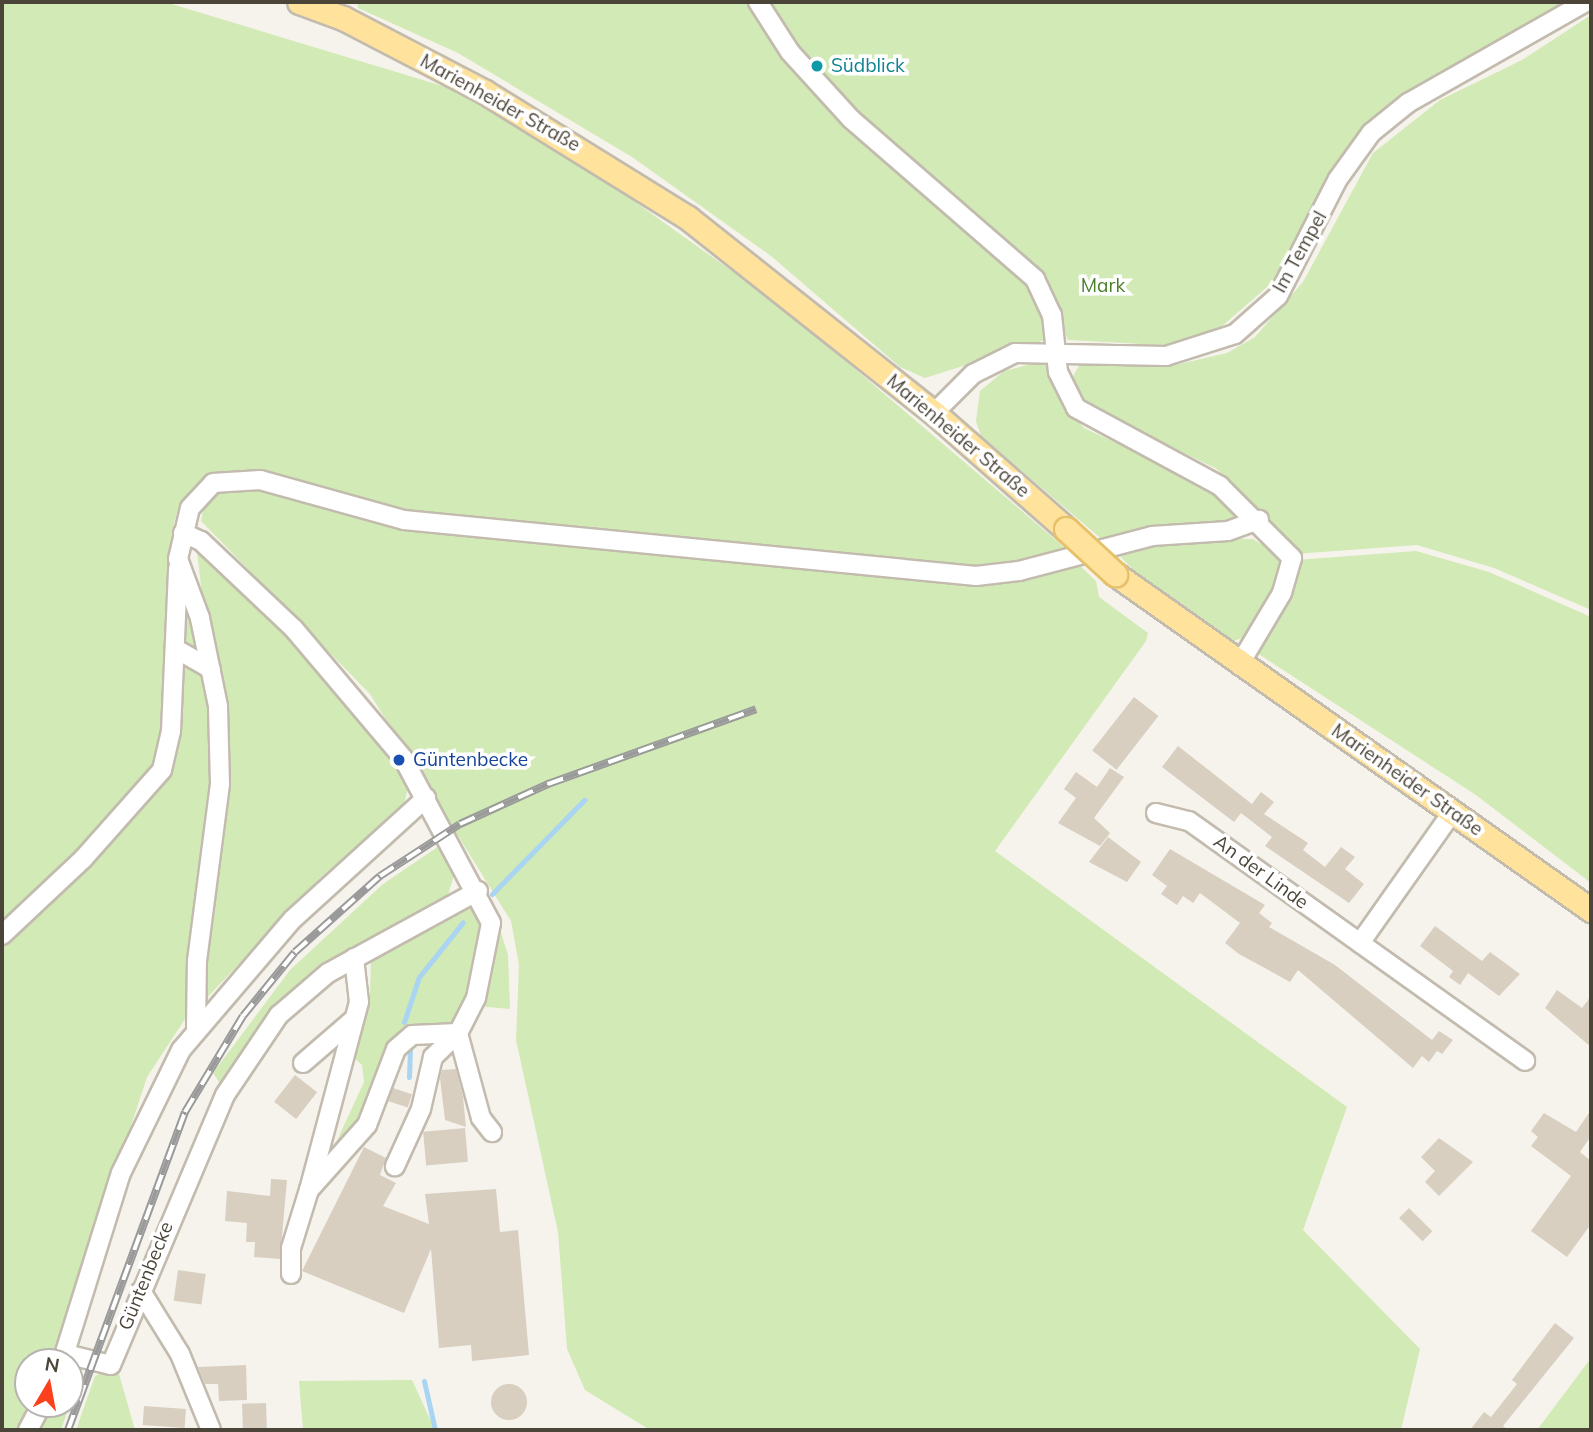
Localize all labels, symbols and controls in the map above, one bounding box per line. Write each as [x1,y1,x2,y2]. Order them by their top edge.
street label: Marienheider Straße [416,50,584,156]
place label: Südblick [831,55,905,77]
marker: Südblick [809,58,825,74]
street label: Im Tempel [1268,207,1332,297]
park label: Mark [1081,275,1125,297]
street label: Marienheider Straße [882,370,1034,502]
street label: Marienheider Straße [1327,719,1487,841]
place label: Güntenbecke [413,749,528,771]
marker: Güntenbecke [391,752,407,768]
street label: An der Linde [1209,830,1313,914]
street label: Güntenbecke [114,1218,178,1334]
north arrow [14,1348,84,1418]
text: N [43,1351,61,1377]

